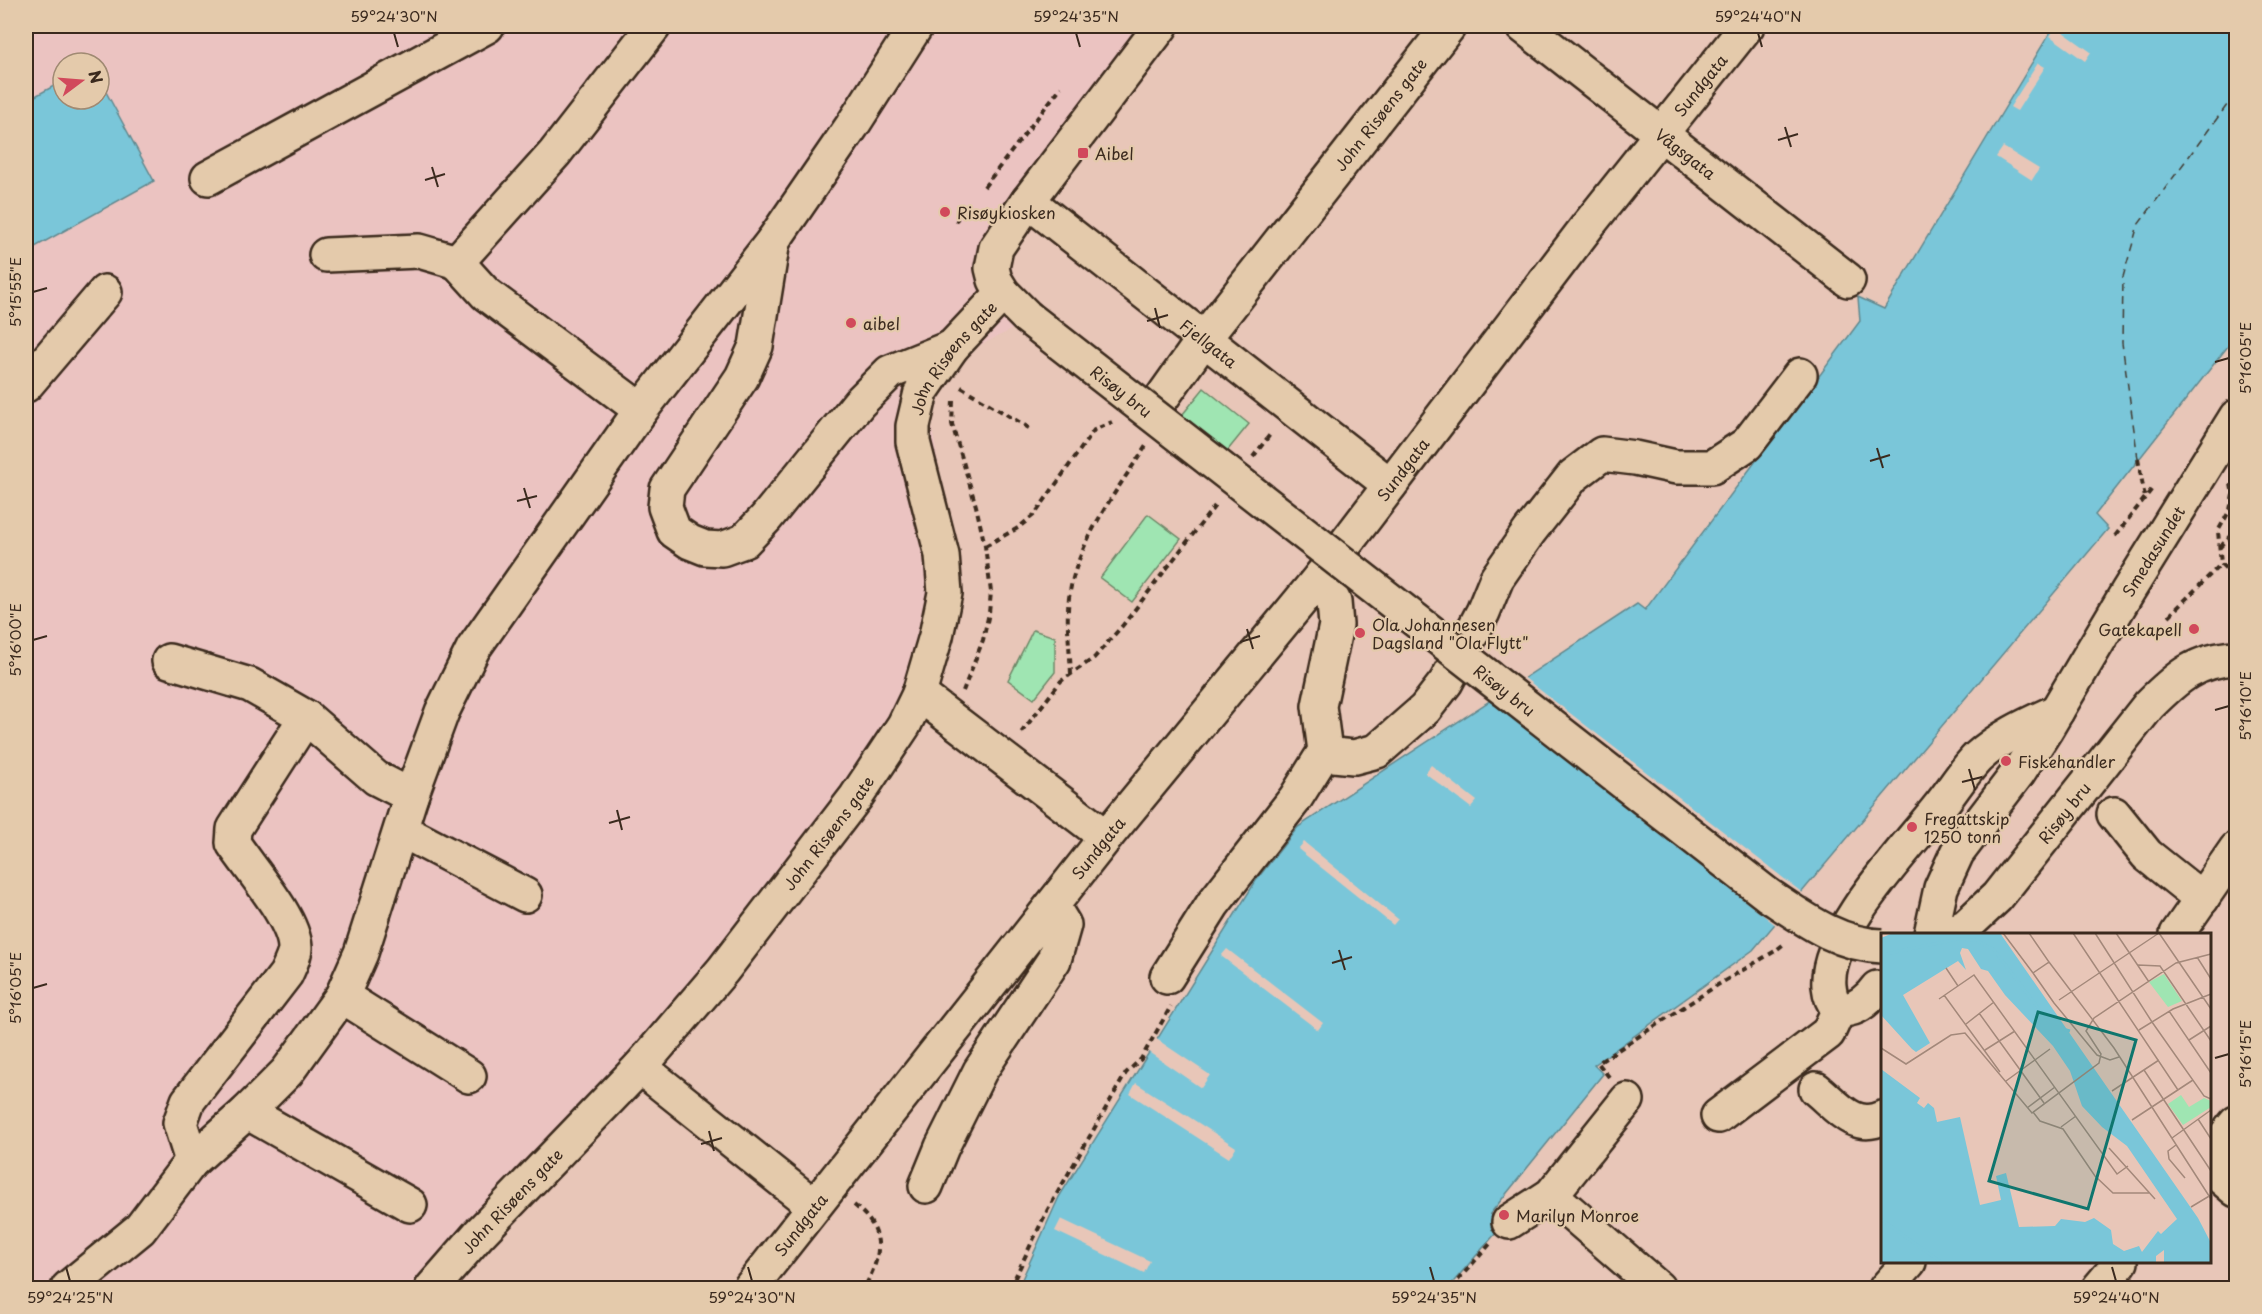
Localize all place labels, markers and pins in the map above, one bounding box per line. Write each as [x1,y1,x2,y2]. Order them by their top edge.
place label: Aibel [1095,141,1134,165]
marker: Aibel [1076,146,1090,160]
place label: Risøykiosken [957,200,1056,224]
marker: Risøykiosken [938,205,952,219]
place label: aibel [863,311,900,335]
marker: aibel [844,316,858,330]
place label: Ola Johannesen Dagsland "Ola Flytt" [1372,612,1529,654]
place label: Gatekapell [2098,617,2182,641]
marker: Gatekapell [2187,622,2201,636]
marker: Ola Johannesen Dagsland "Ola Flytt" [1353,626,1367,640]
place label: Fiskehandler [2018,749,2116,773]
marker: Fiskehandler [1999,754,2013,768]
place label: Fregattskip 1250 tonn [1924,806,2009,848]
marker: Fregattskip 1250 tonn [1905,820,1919,834]
place label: Marilyn Monroe [1516,1203,1639,1227]
marker: Marilyn Monroe [1497,1208,1511,1222]

